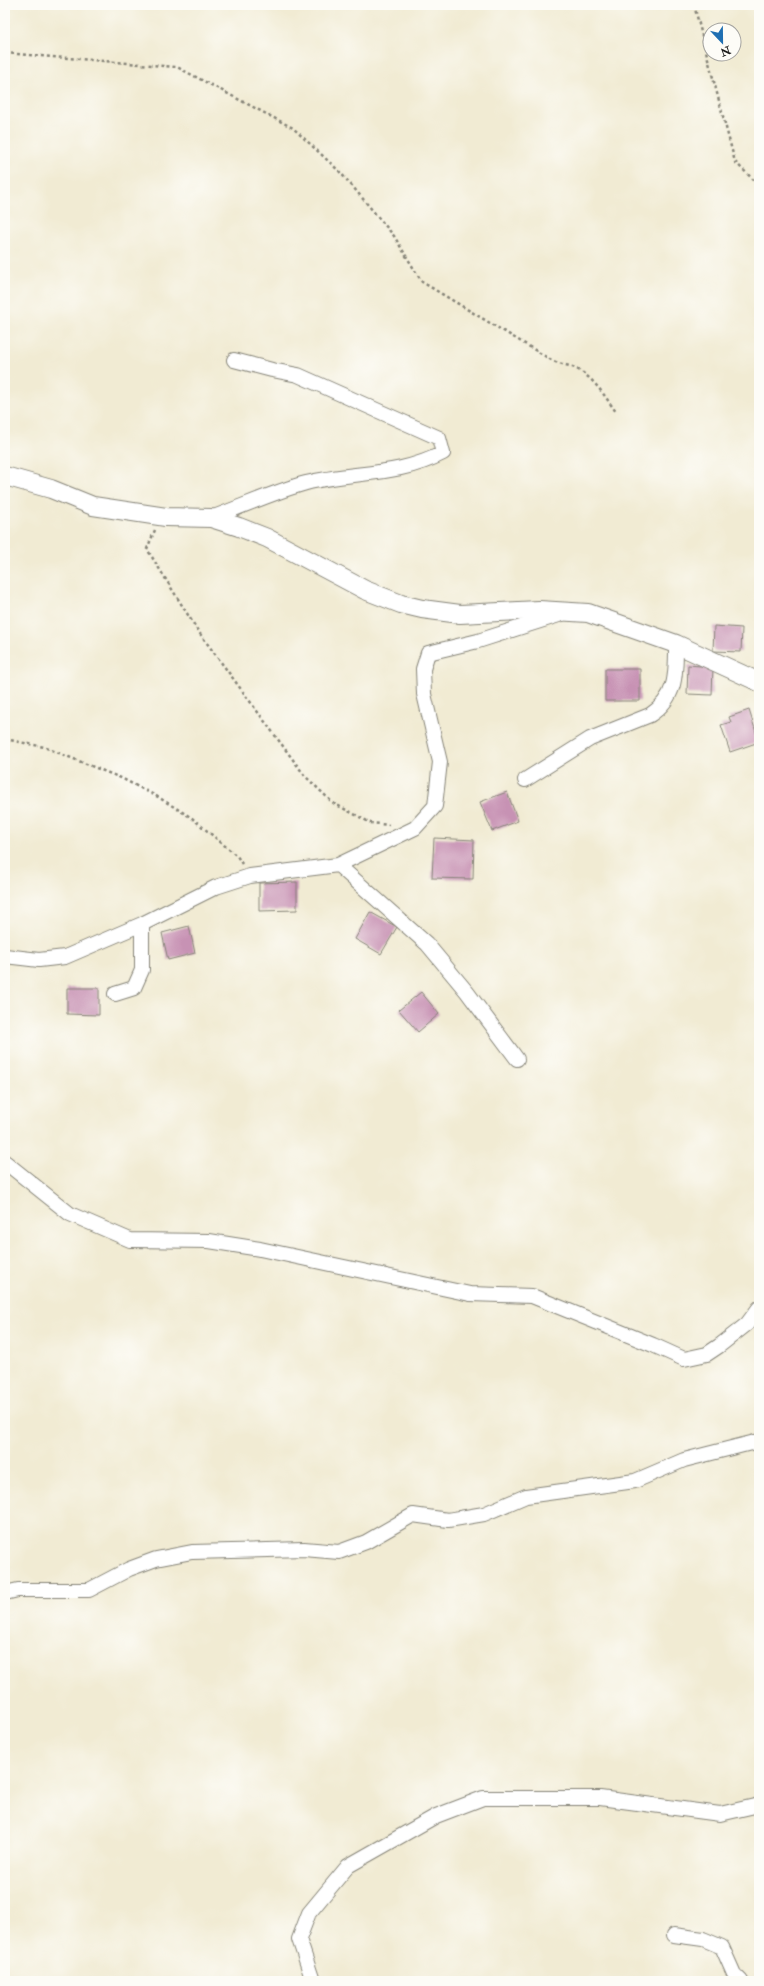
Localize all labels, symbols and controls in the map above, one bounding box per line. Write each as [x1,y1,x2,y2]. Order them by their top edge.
north arrow [702,22,742,62]
text: N [717,43,733,59]

